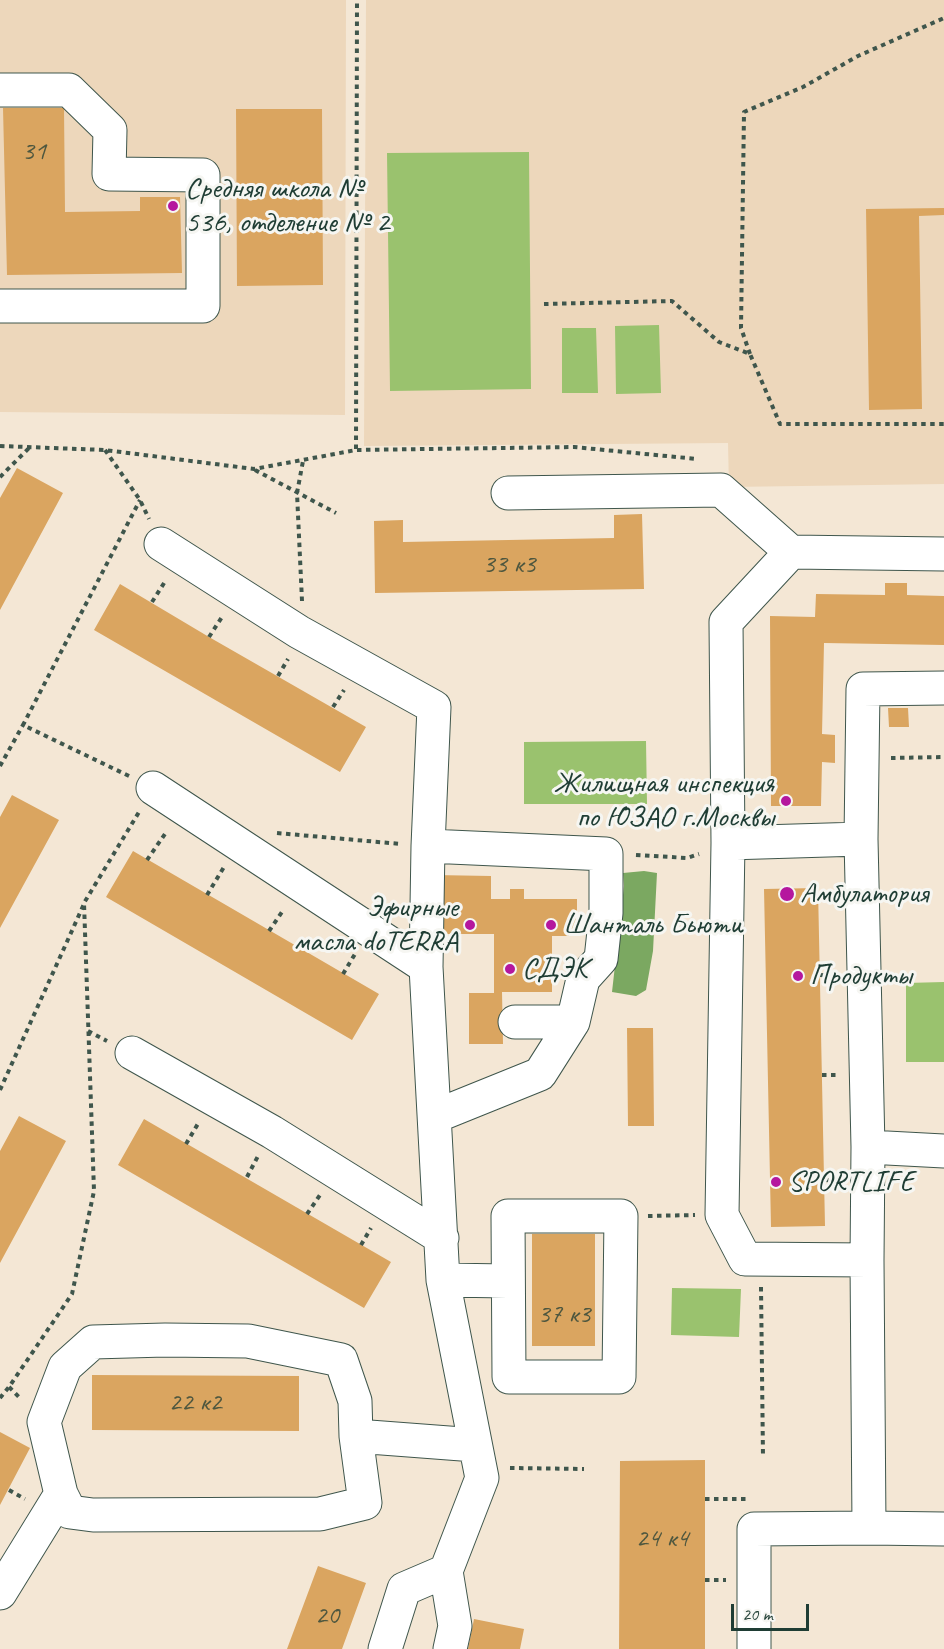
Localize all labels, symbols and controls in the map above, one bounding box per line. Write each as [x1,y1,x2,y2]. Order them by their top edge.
house number: 31 [22,136,46,168]
place label: Средняя школа № 536, отделение № 2 [185,171,389,242]
marker: Средняя школа № 536, отделение № 2 [166,199,180,213]
house number: 33 к3 [483,549,535,581]
place label: Жилищная инспекция по ЮЗАО г.Москвы [554,766,774,836]
marker: Жилищная инспекция по ЮЗАО г.Москвы [779,794,793,808]
place label: Амбулатория [800,876,928,912]
marker: Амбулатория [778,885,796,903]
place label: Эфирные масла doTERRA [293,890,458,960]
place label: Шанталь Бьюти [563,907,742,943]
marker: Эфирные масла doTERRA [463,918,477,932]
marker: Шанталь Бьюти [544,918,558,932]
place label: СДЭК [522,951,588,987]
place label: Продукты [810,958,912,994]
marker: СДЭК [503,962,517,976]
marker: Продукты [791,969,805,983]
place label: SPORTLIFE [788,1164,914,1200]
marker: SPORTLIFE [769,1175,783,1189]
house number: 37 к3 [538,1299,590,1331]
house number: 22 к2 [169,1387,221,1419]
house number: 24 к4 [636,1523,688,1555]
scale bar [734,1592,812,1630]
house number: 20 [315,1600,339,1632]
text: 20 m [742,1603,773,1625]

